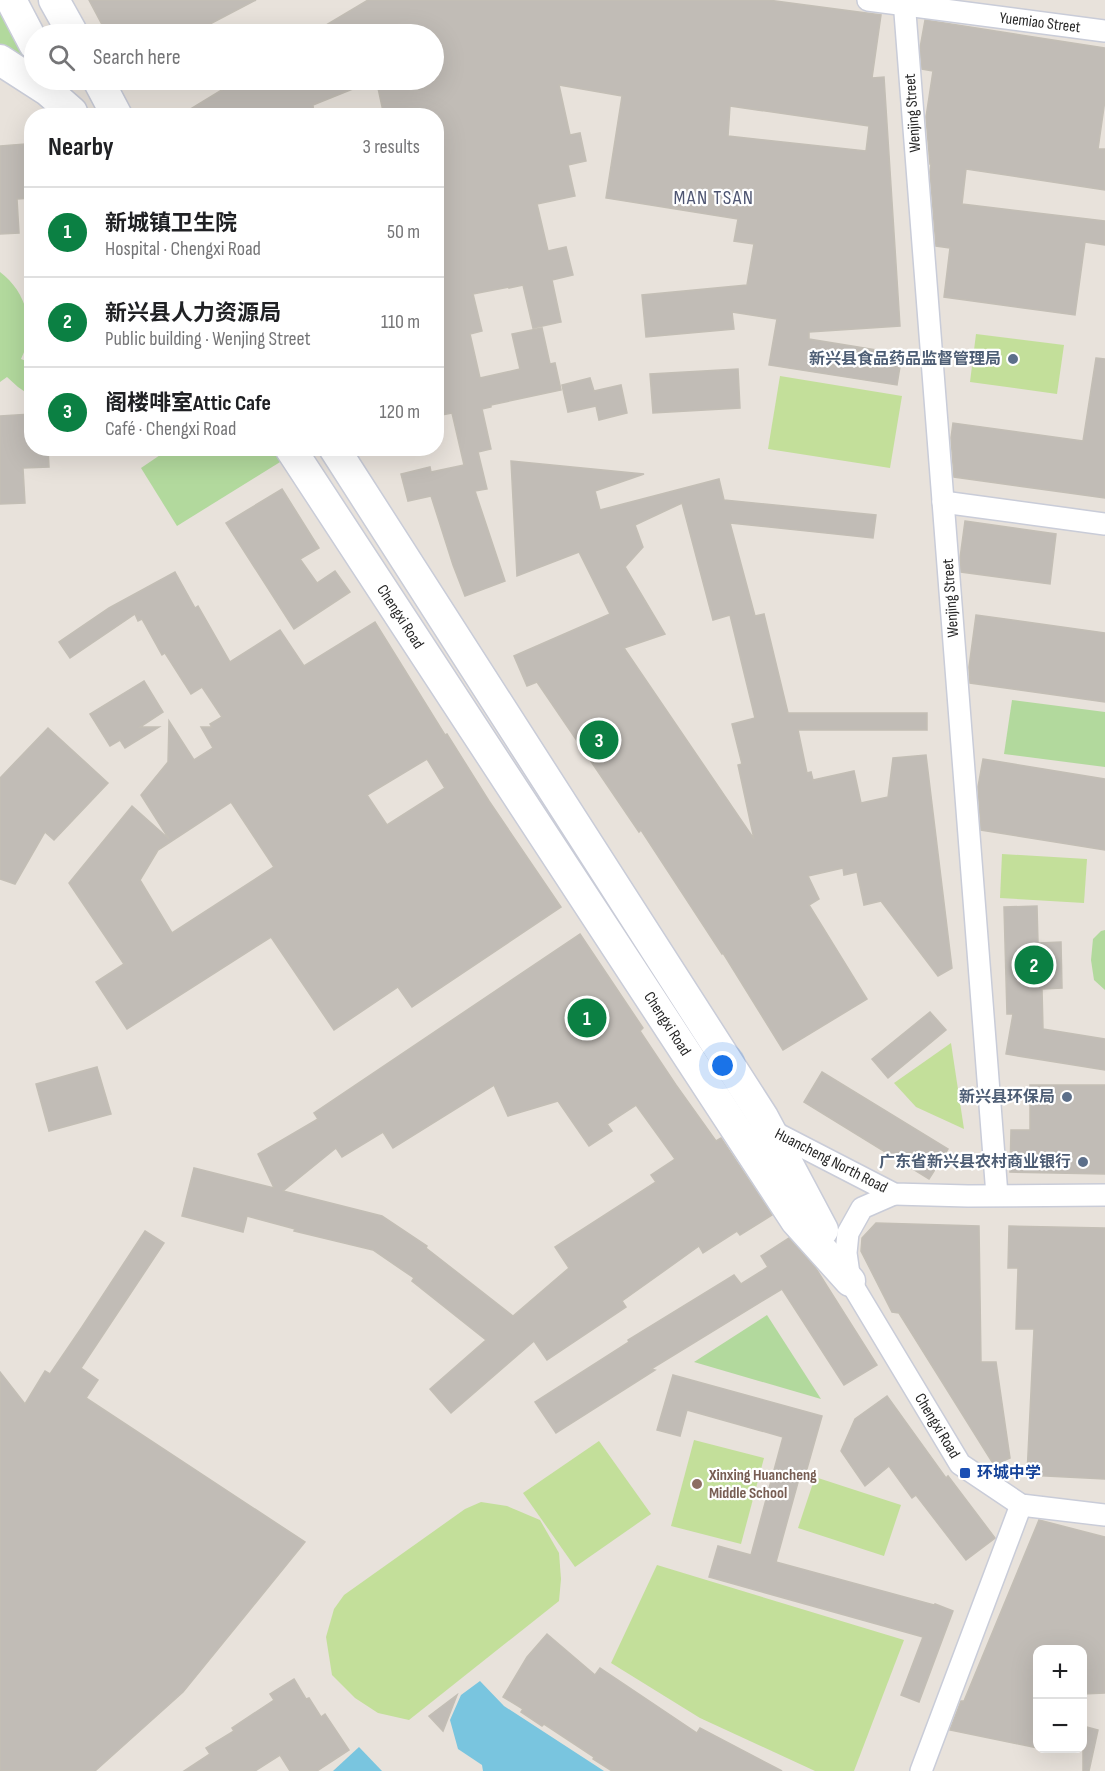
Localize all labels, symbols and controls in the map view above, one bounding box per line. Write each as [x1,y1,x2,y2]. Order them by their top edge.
street label: Yuemiao Street [998,9,1082,37]
search box [24,24,444,90]
icon: search [45,41,78,74]
text: Search here [93,44,180,71]
street label: Wenjing Street [901,73,925,153]
text: Nearby [48,132,114,163]
text: 3 results [363,135,420,159]
district label: MAN TSAN [673,186,755,210]
text: 新城镇卫生院 [105,210,237,237]
text: 1 [64,220,71,244]
text: 50 m [387,220,420,244]
text: Hospital · Chengxi Road [105,237,261,261]
text: 新兴县人力资源局 [105,300,281,327]
text: 2 [63,310,72,334]
text: 110 m [381,310,420,334]
text: Public building · Wenjing Street [105,327,311,351]
place label: 新兴县食品药品监督管理局 [809,350,1001,369]
marker: 新兴县食品药品监督管理局 [1006,352,1020,366]
text: 阁楼啡室Attic Cafe [105,390,271,417]
text: 3 [63,400,72,424]
text: 120 m [380,400,420,424]
text: Café · Chengxi Road [105,417,236,441]
street label: Wenjing Street [939,558,963,638]
street label: Chengxi Road [372,581,428,653]
pin: 3 [580,718,618,762]
pin: 2 [1014,942,1054,988]
street label: Chengxi Road [639,988,695,1060]
pin: 1 [568,996,606,1040]
your location [708,1051,737,1080]
place label: 新兴县环保局 [959,1088,1055,1107]
marker: 新兴县环保局 [1060,1090,1074,1104]
street label: Huancheng North Road [772,1124,890,1198]
place label: 广东省新兴县农村商业银行 [879,1152,1071,1172]
marker: 广东省新兴县农村商业银行 [1076,1155,1090,1169]
street label: Chengxi Road [910,1390,964,1462]
place label: 环城中学 [977,1463,1041,1483]
place label: Xinxing Huancheng Middle School [708,1466,817,1503]
marker: 环城中学 [958,1466,972,1480]
marker: Xinxing Huancheng Middle School [690,1477,704,1491]
map controls [1033,1645,1087,1753]
button: + [1033,1645,1087,1699]
button: − [1033,1699,1087,1753]

